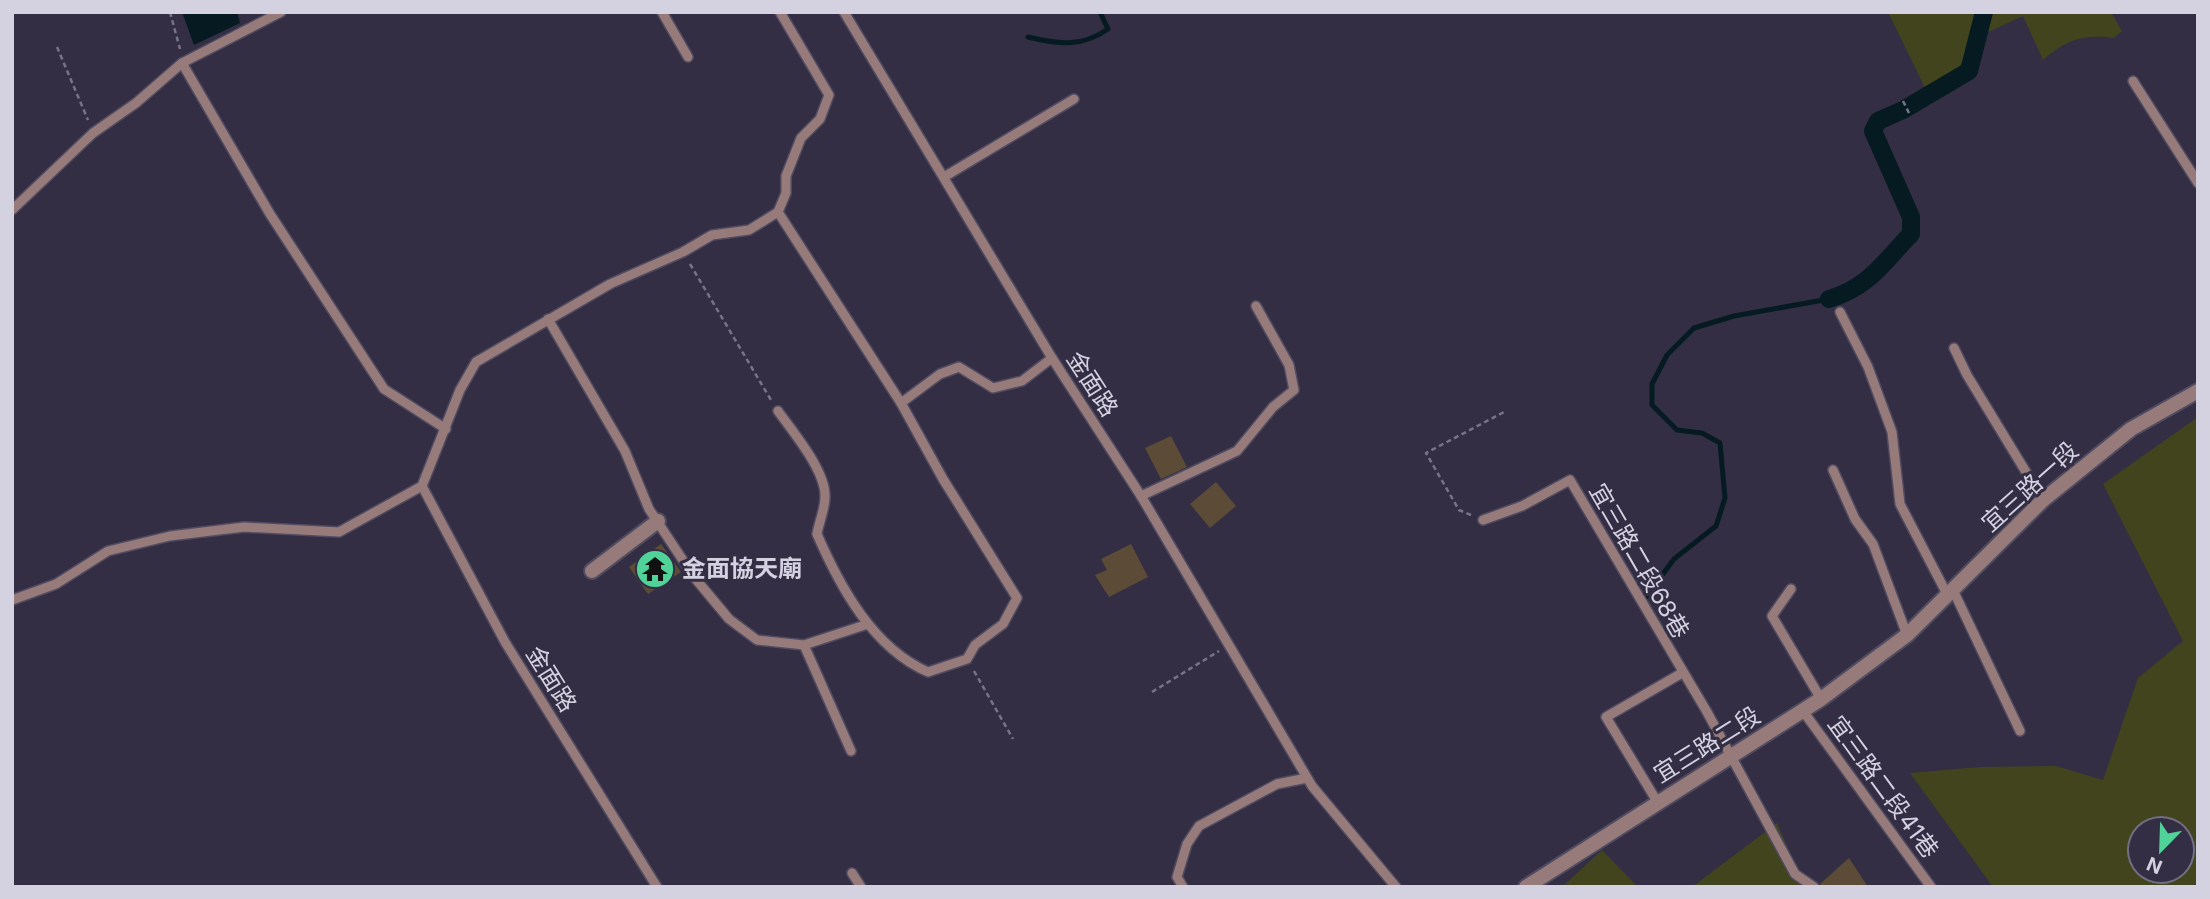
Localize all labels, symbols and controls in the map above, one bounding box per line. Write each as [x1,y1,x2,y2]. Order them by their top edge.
street label: 金面路 [1061,346,1124,422]
street label: 宜三路一段 [1975,436,2084,538]
street label: 宜三路二段68巷 [1583,478,1695,643]
temple icon: 金面協天廟 [634,548,676,590]
place label: 金面協天廟 [682,554,802,583]
street label: 金面路 [520,641,583,717]
street label: 宜三路二段 [1648,700,1765,789]
street label: 宜三路二段41巷 [1822,710,1945,864]
north arrow [2126,815,2196,885]
text: N [2143,852,2166,879]

